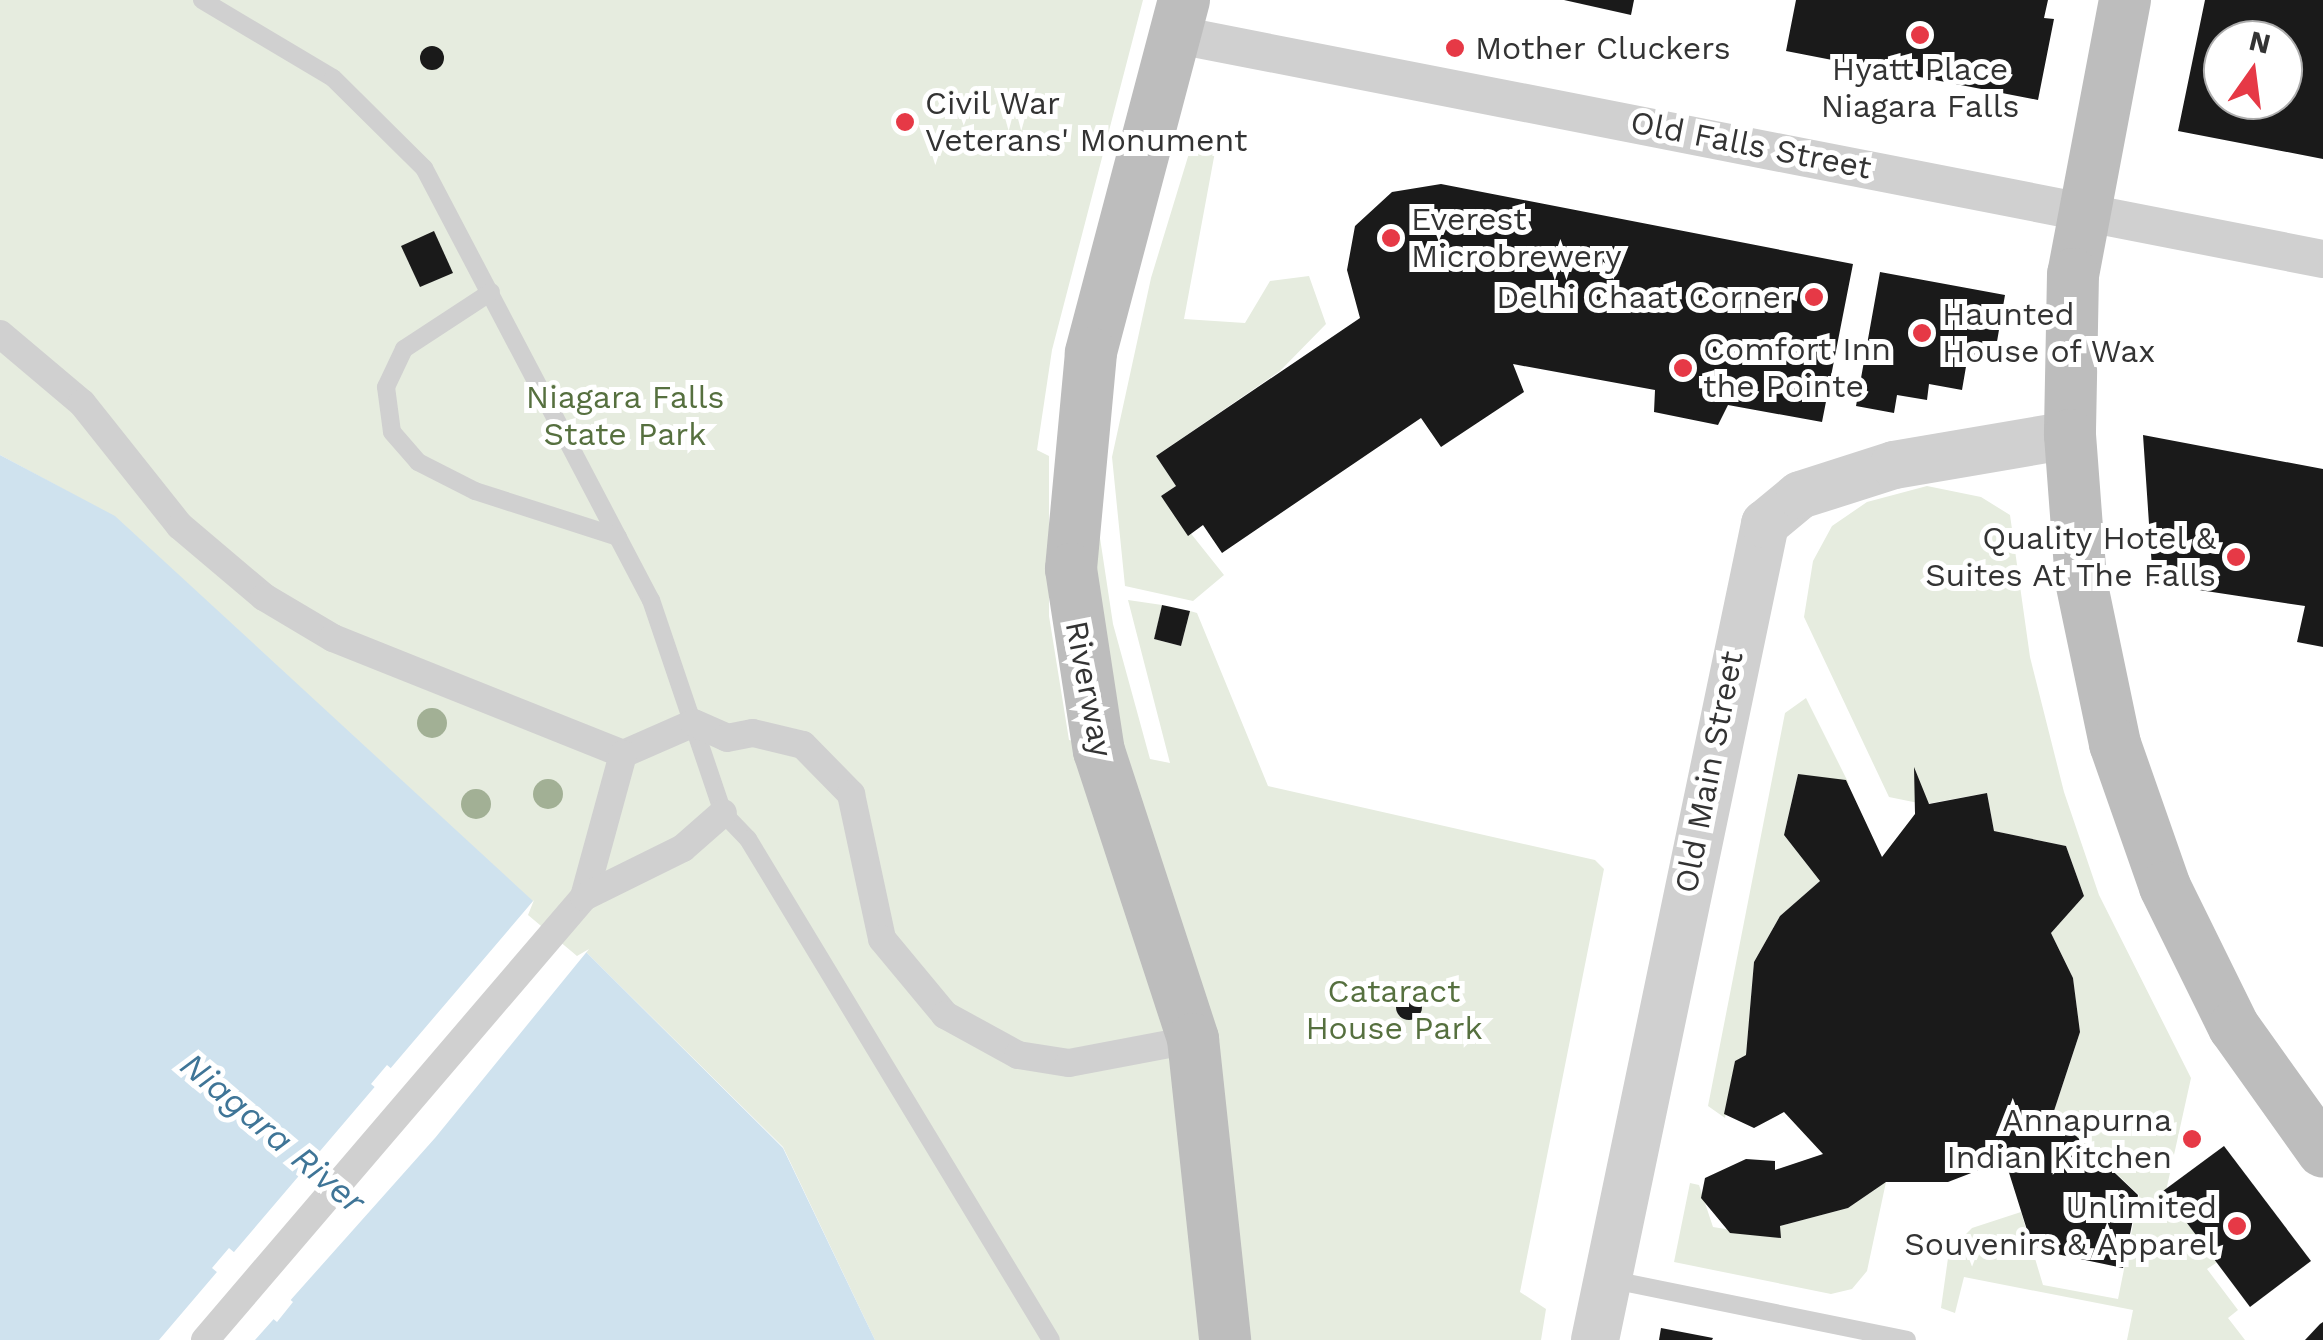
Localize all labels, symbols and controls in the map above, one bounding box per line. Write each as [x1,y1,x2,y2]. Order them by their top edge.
north arrow [2203,20,2303,120]
marker: Hyatt Place Niagara Falls [1909,24,1931,46]
text: N [2246,24,2274,61]
place label: Mother Cluckers [1475,29,1731,67]
marker: Mother Cluckers [1444,37,1466,59]
place label: Hyatt Place Niagara Falls [1820,51,2020,126]
place label: Civil War Veterans' Monument [925,85,1247,160]
street label: Old Falls Street [1627,103,1875,187]
marker: Civil War Veterans' Monument [894,111,916,133]
place label: Everest Microbrewery [1411,201,1621,276]
marker: Everest Microbrewery [1380,227,1402,249]
place label: Delhi Chaat Corner [1496,278,1794,316]
marker: Delhi Chaat Corner [1803,286,1825,308]
place label: Haunted House of Wax [1942,296,2157,371]
marker: Haunted House of Wax [1911,322,1933,344]
place label: Comfort Inn the Pointe [1703,331,1891,406]
marker: Comfort Inn the Pointe [1672,357,1694,379]
park label: Niagara Falls State Park [525,379,725,454]
place label: Quality Hotel & Suites At The Falls [1923,520,2216,595]
marker: Quality Hotel & Suites At The Falls [2225,546,2247,568]
street label: Riverway [1057,618,1121,760]
street label: Old Main Street [1667,648,1751,896]
park label: Cataract House Park [1305,973,1483,1048]
water label: Niagara River [172,1044,374,1222]
place label: Annapurna Indian Kitchen [1947,1102,2172,1177]
marker: Annapurna Indian Kitchen [2181,1128,2203,1150]
place label: Unlimited Souvenirs & Apparel [1903,1189,2217,1264]
marker: Unlimited Souvenirs & Apparel [2226,1215,2248,1237]

